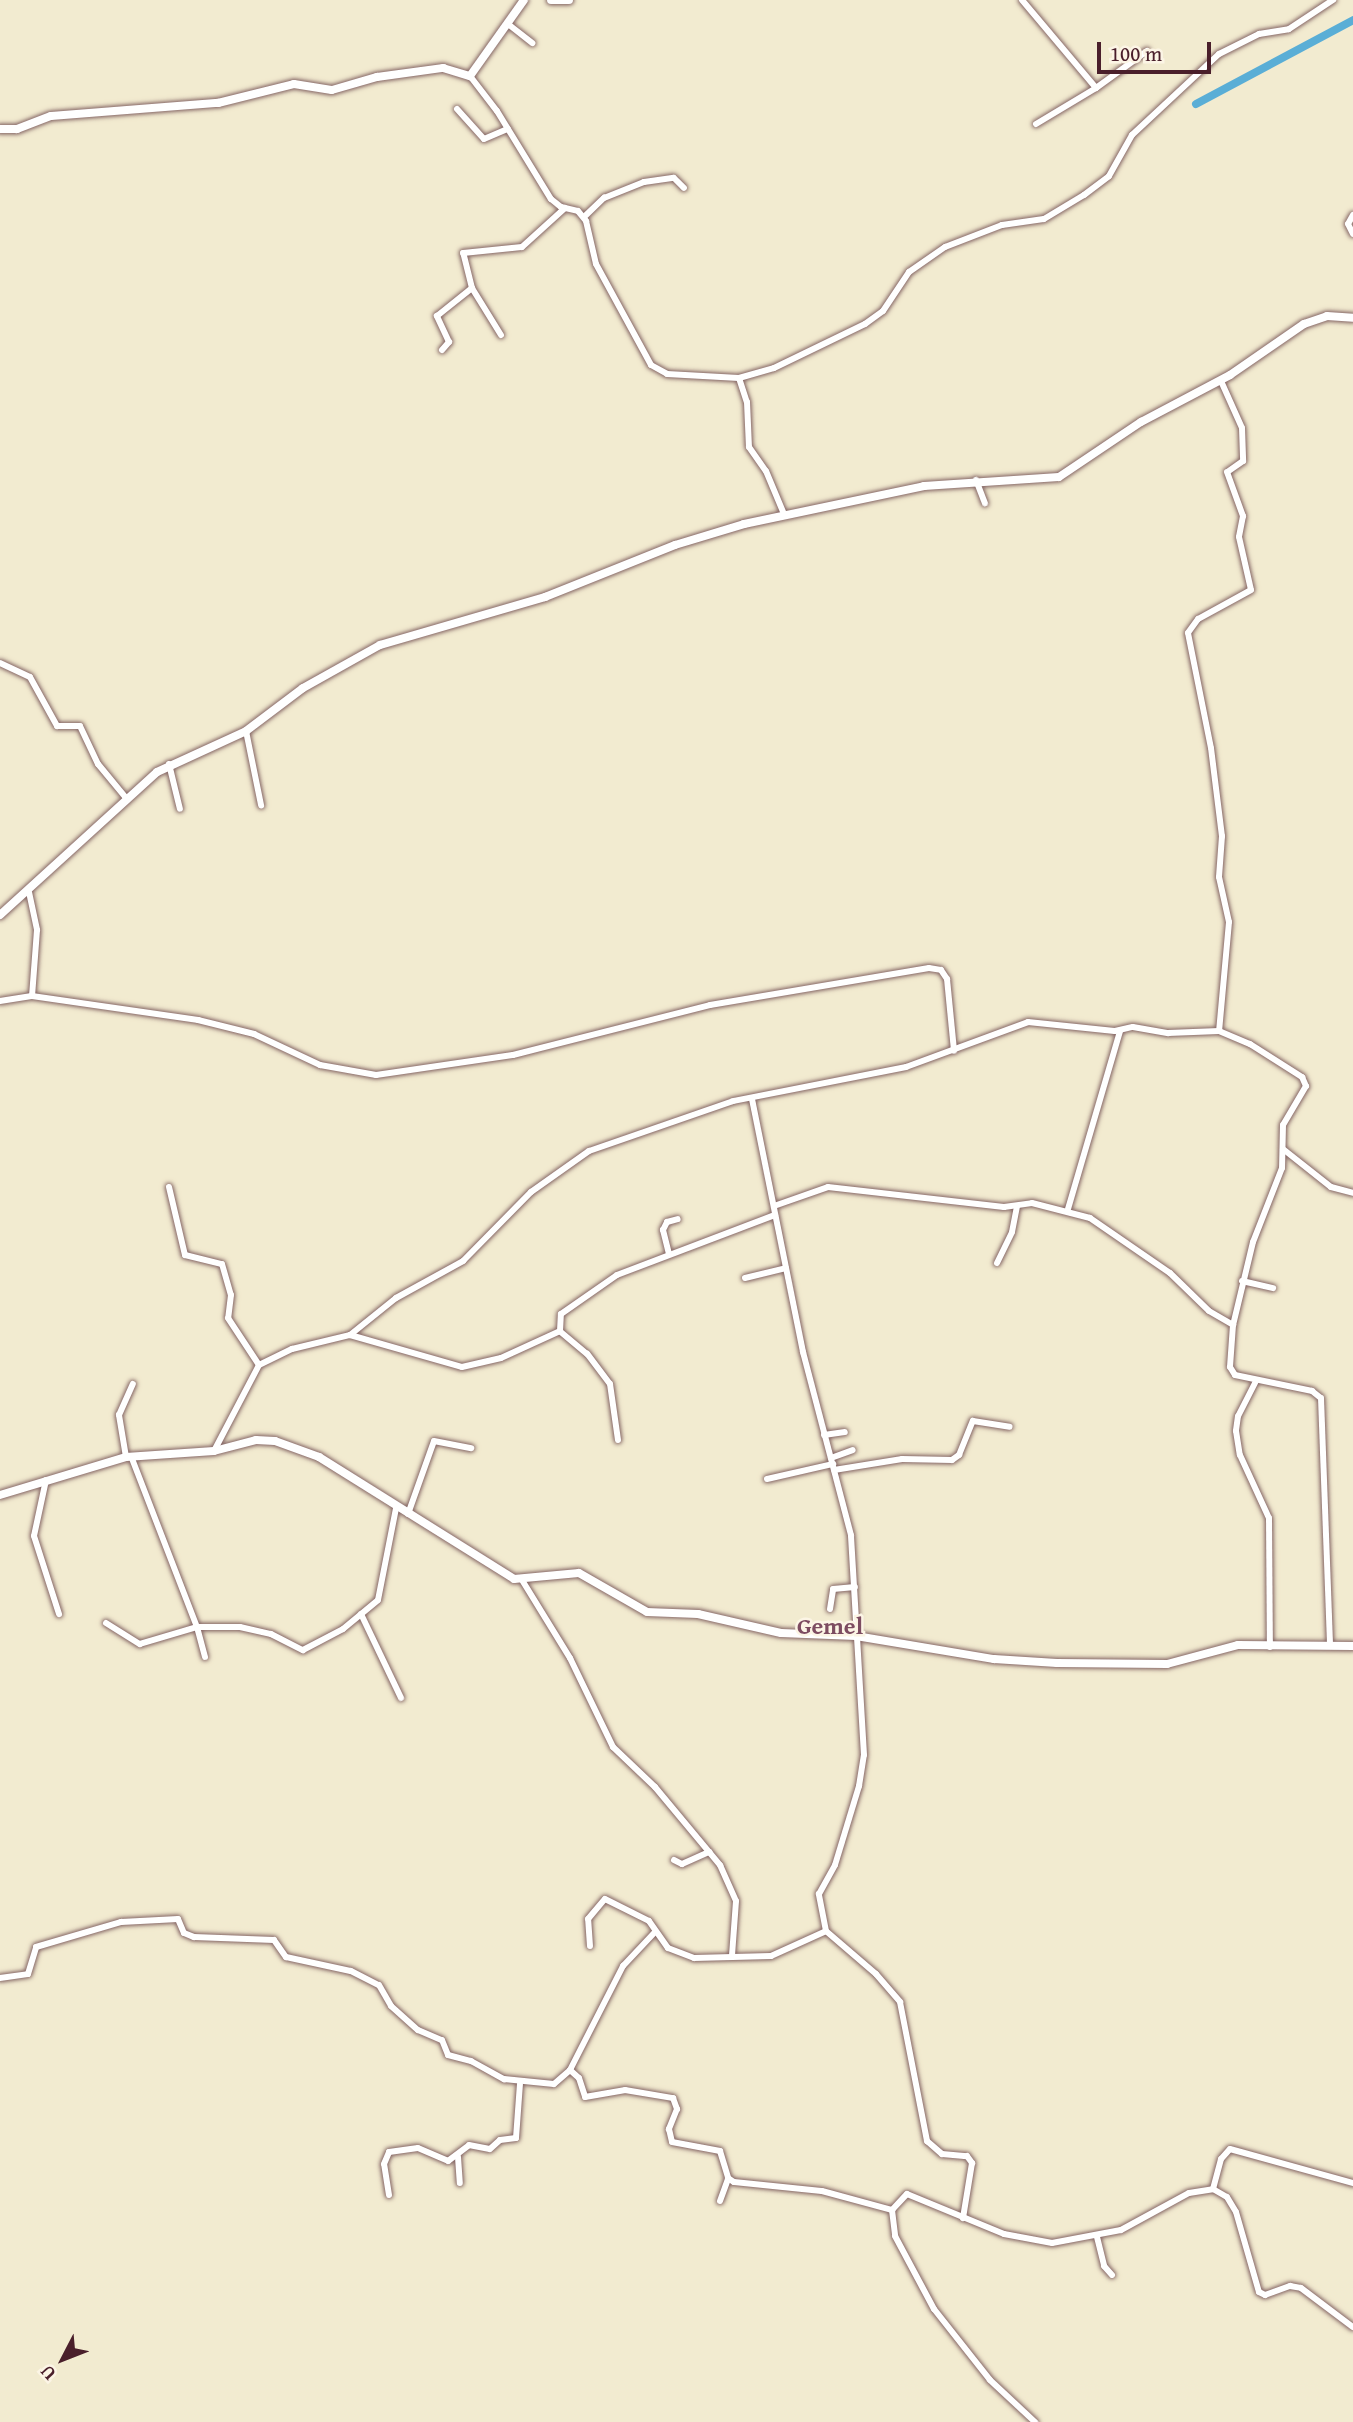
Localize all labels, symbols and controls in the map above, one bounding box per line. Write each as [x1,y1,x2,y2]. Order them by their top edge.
scale bar [1101,28,1215,72]
text: 100 m [1110,38,1162,69]
district label: Gemel [797,1612,863,1640]
north arrow [28,2324,98,2394]
text: U [33,2359,62,2387]

